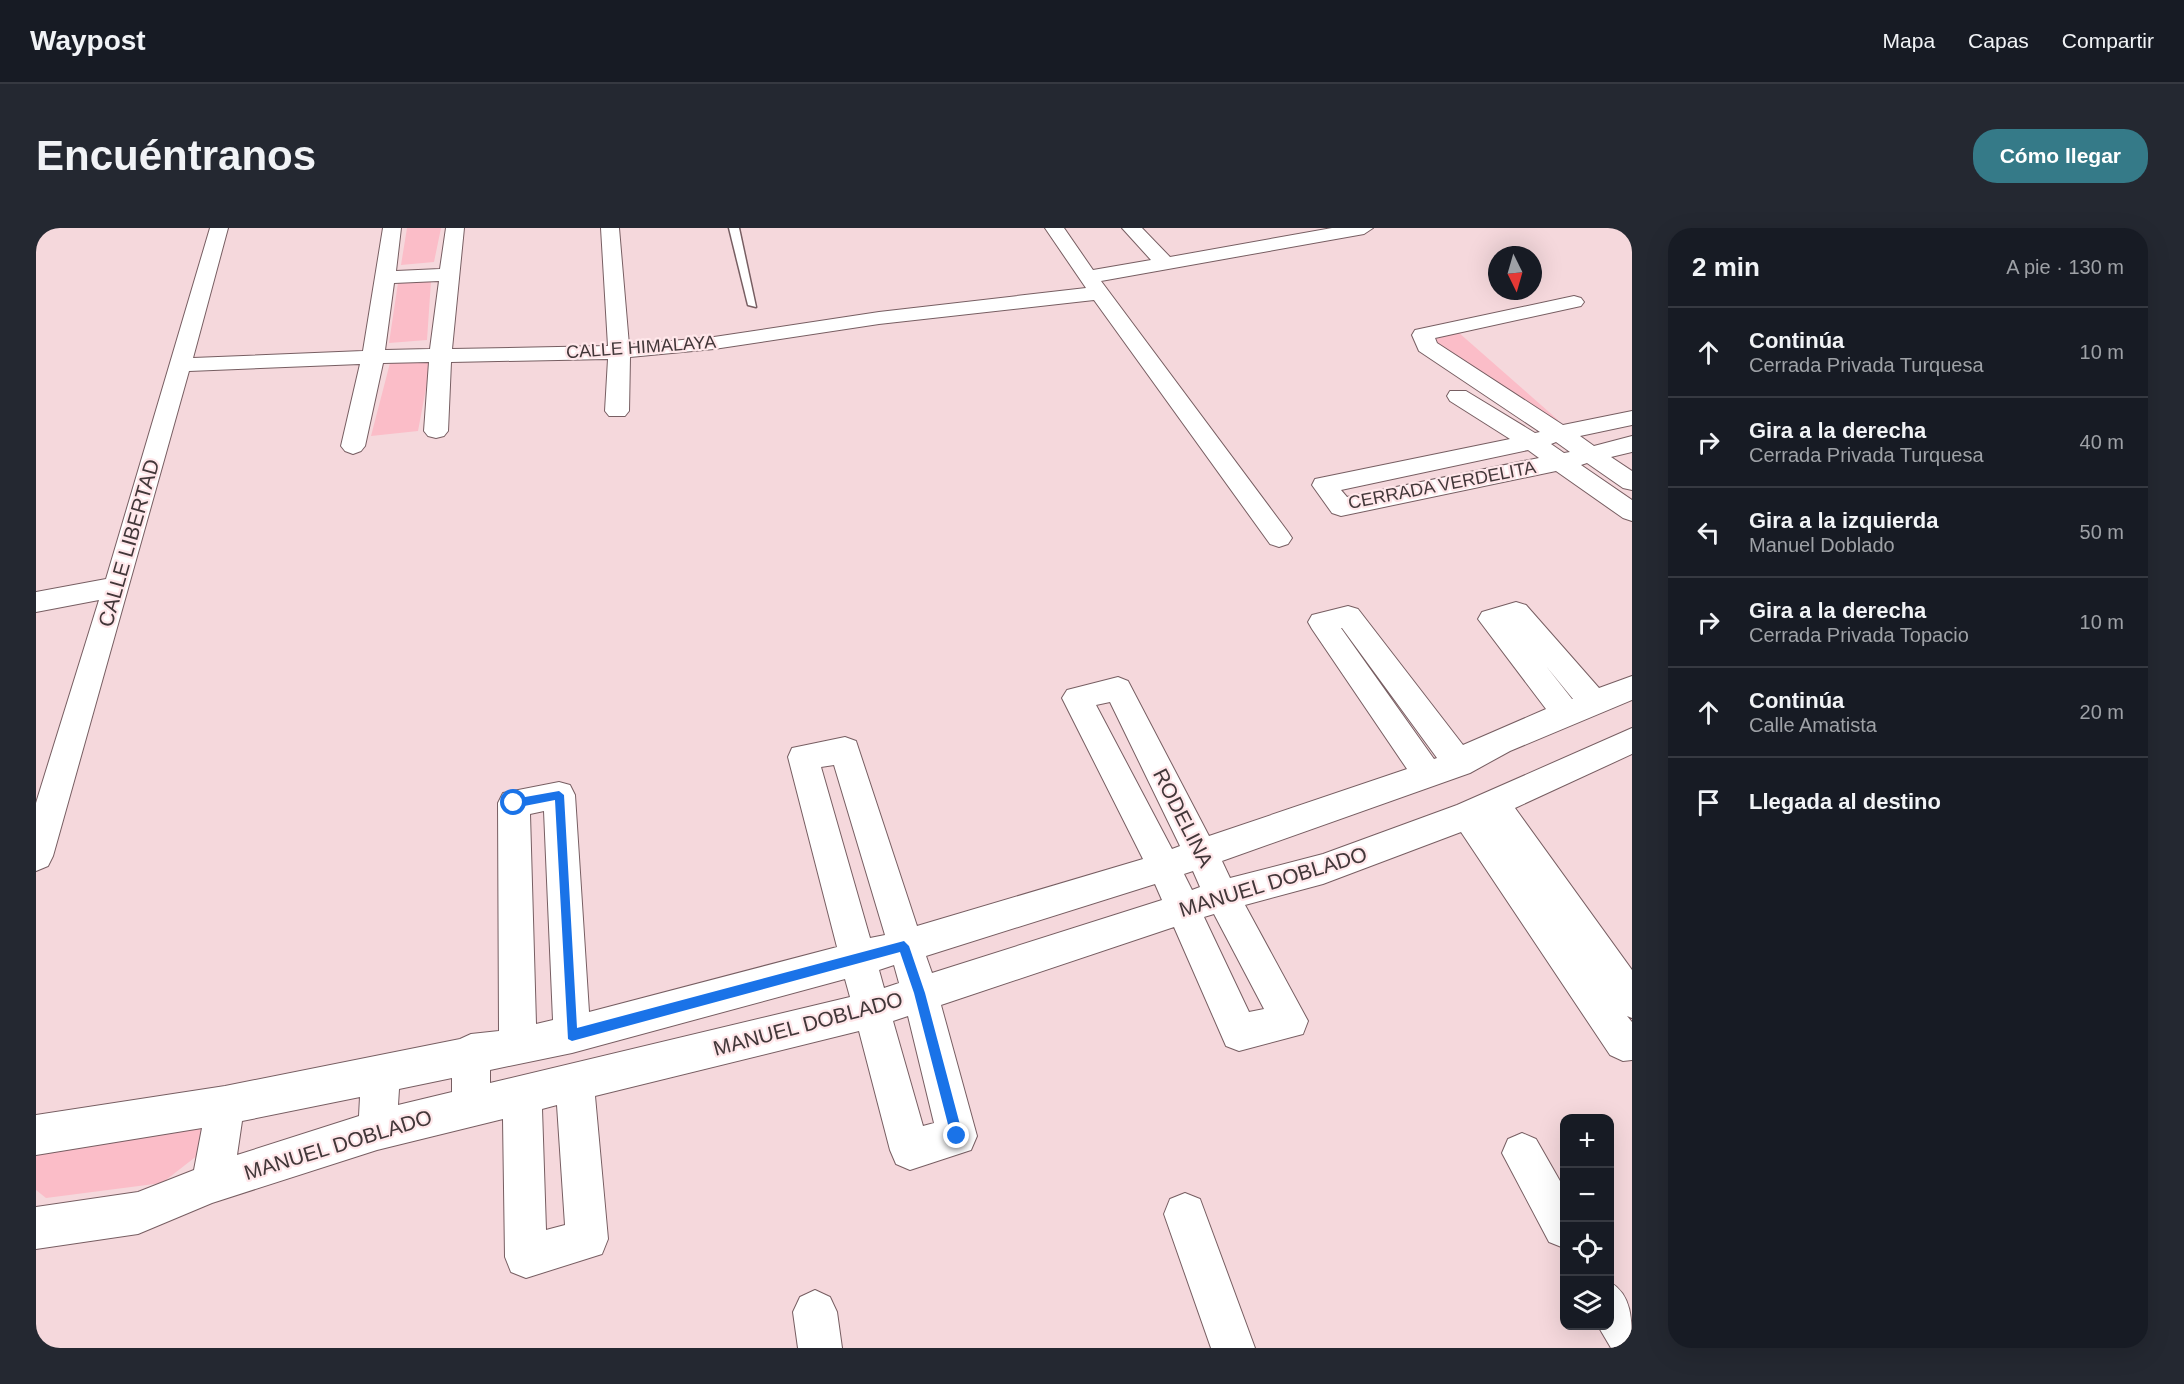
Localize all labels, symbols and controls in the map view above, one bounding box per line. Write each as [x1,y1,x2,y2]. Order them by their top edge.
text: Waypost [30,25,146,56]
text: Mapa [1883,29,1935,52]
text: Capas [1968,29,2029,52]
text: Compartir [2062,29,2154,52]
button: Cómo llegar [1973,129,2148,183]
text: Encuéntranos [36,132,316,179]
north arrow [1488,246,1542,300]
text: 2 min [1692,252,1760,282]
text: A pie · 130 m [2006,256,2124,278]
text: Continúa [1749,328,1844,353]
street label: CALLE HIMALAYA [565,332,717,362]
icon: ahead [1692,336,1725,369]
text: 10 m [2080,341,2124,363]
text: Cerrada Privada Turquesa [1749,354,1984,376]
text: Gira a la derecha [1749,418,1926,443]
icon: right [1692,426,1725,459]
text: 40 m [2080,431,2124,453]
text: Cerrada Privada Turquesa [1749,444,1984,466]
street label: CALLE LIBERTAD [94,456,163,629]
street label: CERRADA VERDELITA [1346,457,1538,513]
text: Gira a la izquierda [1749,508,1939,533]
icon: left [1692,516,1725,549]
text: 50 m [2080,521,2124,543]
text: Manuel Doblado [1749,534,1895,556]
text: Gira a la derecha [1749,598,1926,623]
icon: right [1692,606,1725,639]
text: 10 m [2080,611,2124,633]
text: Cerrada Privada Topacio [1749,624,1969,646]
text: Continúa [1749,688,1844,713]
icon: ahead [1692,696,1725,729]
text: 20 m [2080,701,2124,723]
text: Calle Amatista [1749,714,1877,736]
street label: RODELINA [1149,765,1218,871]
icon: arrive [1692,786,1725,819]
route start [500,789,526,815]
text: Llegada al destino [1749,789,1941,814]
street label: MANUEL DOBLADO [1176,842,1370,921]
street label: MANUEL DOBLADO [711,987,905,1060]
street label: MANUEL DOBLADO [241,1105,435,1184]
map controls [1560,1114,1614,1330]
button: + [1560,1114,1614,1168]
route end [943,1122,969,1148]
button: − [1560,1168,1614,1222]
button: locate [1560,1222,1614,1276]
button: layers [1560,1276,1614,1330]

